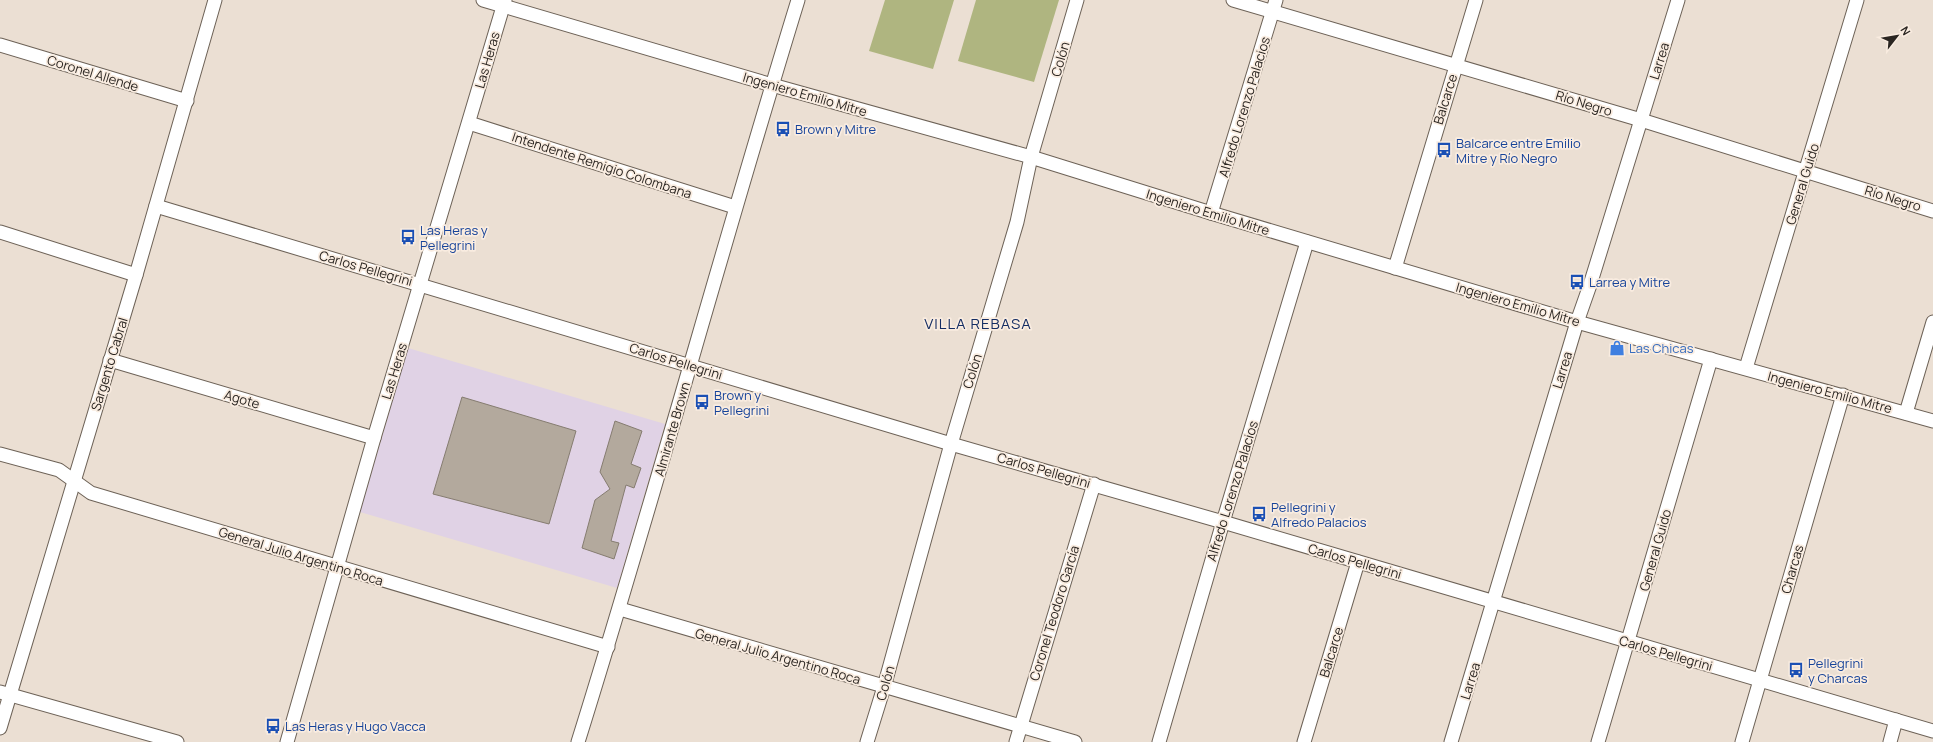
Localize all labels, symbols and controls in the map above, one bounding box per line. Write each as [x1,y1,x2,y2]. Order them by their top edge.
north arrow [1877,16,1917,56]
text: N [1898,23,1915,38]
street label: Las Heras [470,29,504,90]
street label: Alfredo Lorenzo Palacios [1214,34,1274,180]
street label: Colón [1046,39,1074,79]
street label: Larrea [1645,40,1673,82]
street label: Coronel Allende [45,51,141,96]
street label: Ingeniero Emilio Mitre [741,68,869,120]
street label: Balcarce [1429,71,1461,126]
street label: Río Negro [1554,86,1615,120]
bus stop icon: Brown y Mitre [774,120,792,138]
place label: Brown y Mitre [795,120,876,138]
street label: Intendente Remigio Colombana [510,127,694,203]
place label: Balcarce entre Emilio Mitre y Río Negro [1456,134,1581,167]
bus stop icon: Balcarce entre Emilio Mitre y Río Negro [1435,141,1453,159]
street label: General Guido [1781,141,1823,227]
street label: Río Negro [1863,181,1924,215]
street label: Ingeniero Emilio Mitre [1144,185,1272,239]
place label: Las Heras y Pellegrini [420,221,488,254]
bus stop icon: Las Heras y Pellegrini [399,228,417,246]
street label: Carlos Pellegrini [317,246,415,290]
bus stop icon: Larrea y Mitre [1568,273,1586,291]
place label: Larrea y Mitre [1589,273,1671,291]
street label: Ingeniero Emilio Mitre [1454,278,1582,330]
district label: VILLA REBASA [924,313,1032,334]
street label: Sargento Cabral [86,315,132,413]
street label: Carlos Pellegrini [627,338,725,384]
shop icon: Las Chicas [1608,339,1626,357]
place label: Las Chicas [1629,339,1694,357]
street label: Las Heras [377,340,411,401]
street label: Larrea [1548,349,1576,391]
street label: Colón [958,351,986,391]
street label: Ingeniero Emilio Mitre [1766,367,1895,417]
street label: Almirante Brown [650,380,694,478]
street label: Agote [222,385,262,413]
place label: Brown y Pellegrini [714,386,769,419]
bus stop icon: Brown y Pellegrini [693,393,711,411]
street label: Alfredo Lorenzo Palacios [1202,418,1262,564]
street label: Carlos Pellegrini [995,448,1093,492]
place label: Pellegrini y Alfredo Palacios [1271,498,1367,531]
bus stop icon: Pellegrini y Alfredo Palacios [1250,505,1268,523]
street label: General Guido [1635,507,1675,593]
street label: General Julio Argentino Roca [217,522,385,590]
street label: Carlos Pellegrini [1306,539,1404,583]
street label: Charcas [1776,542,1808,596]
street label: Coronel Teodoro García [1025,543,1083,683]
street label: General Julio Argentino Roca [693,624,863,688]
street label: Balcarce [1315,624,1347,679]
street label: Carlos Pellegrini [1617,631,1715,675]
place label: Pellegrini y Charcas [1808,654,1868,687]
street label: Larrea [1456,660,1484,702]
bus stop icon: Pellegrini y Charcas [1787,661,1805,679]
street label: Colón [871,663,899,703]
bus stop icon: Las Heras y Hugo Vacca [264,717,282,735]
place label: Las Heras y Hugo Vacca [285,717,426,735]

